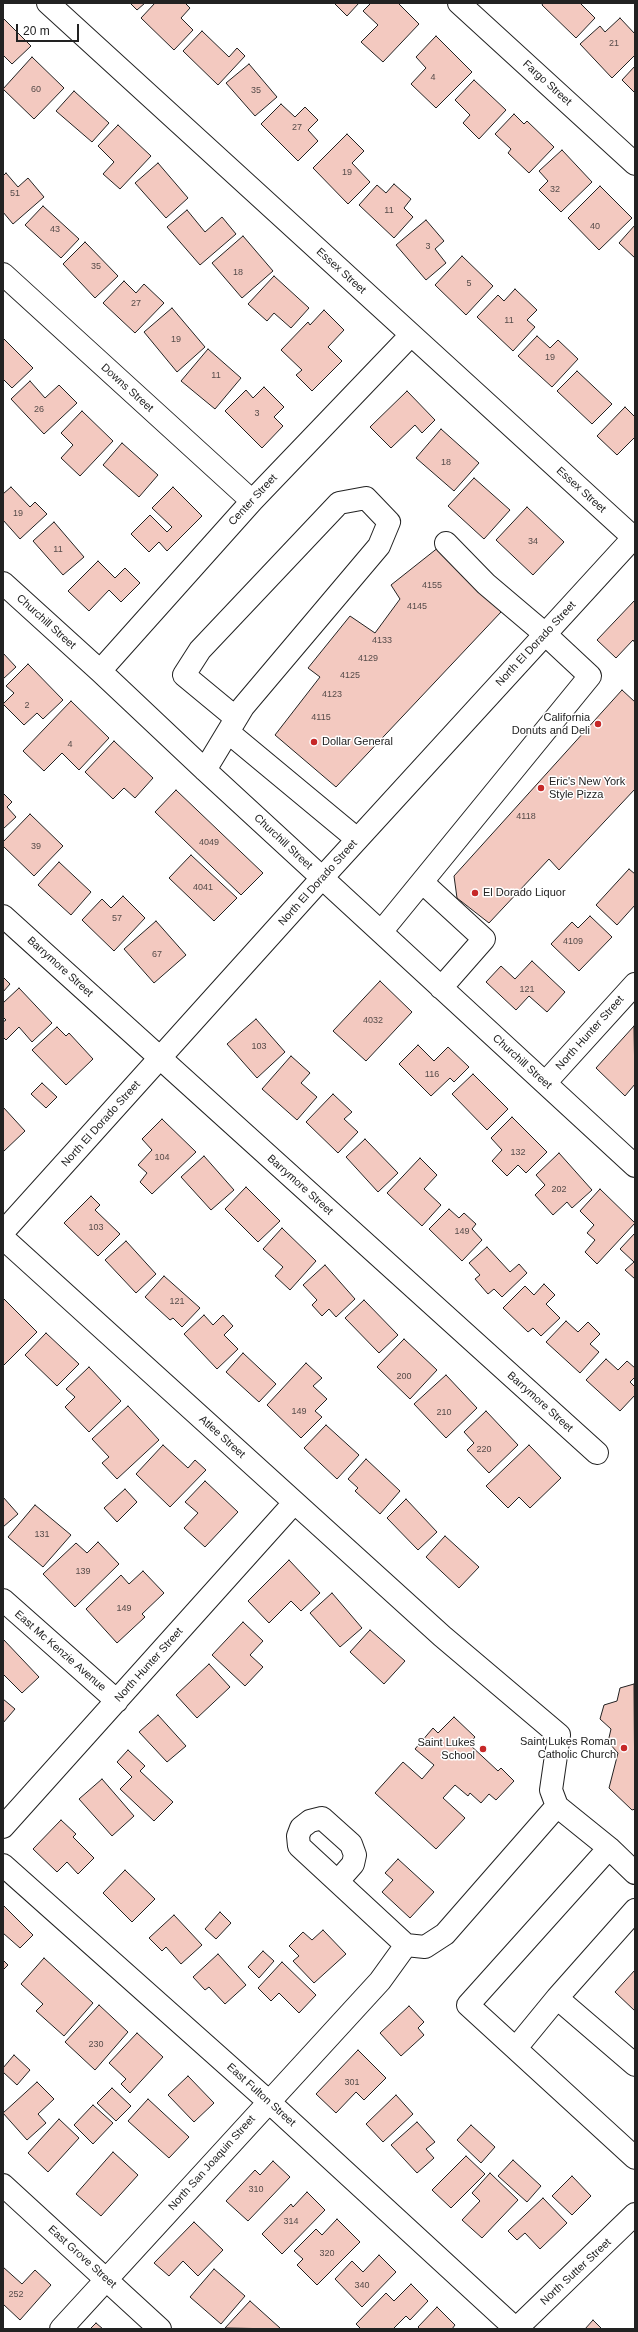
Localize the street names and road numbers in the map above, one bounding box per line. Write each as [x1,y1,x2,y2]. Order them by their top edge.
street label: Fargo Street [520,58,574,108]
street label: Essex Street [313,245,369,297]
street label: Downs Street [98,361,156,415]
street label: Essex Street [553,464,609,516]
street label: Center Street [226,472,280,528]
street label: Churchill Street [14,592,78,652]
street label: North El Dorado Street [493,599,579,689]
street label: Churchill Street [251,812,315,872]
street label: North El Dorado Street [276,837,360,929]
street label: Barrymore Street [24,934,96,1000]
street label: North Hunter Street [553,993,627,1073]
street label: Churchill Street [490,1032,554,1092]
street label: North El Dorado Street [59,1078,143,1170]
street label: Barrymore Street [264,1152,336,1218]
street label: Barrymore Street [504,1369,576,1435]
street label: Atlee Street [196,1413,248,1461]
street label: East Mc Kenzie Avenue [12,1608,108,1694]
street label: North Hunter Street [112,1625,186,1705]
street label: East Fulton Street [224,2061,298,2129]
street label: North San Joaquin Street [166,2113,258,2213]
street label: East Grove Street [45,2223,119,2291]
street label: North Sutter Street [538,2236,614,2308]

